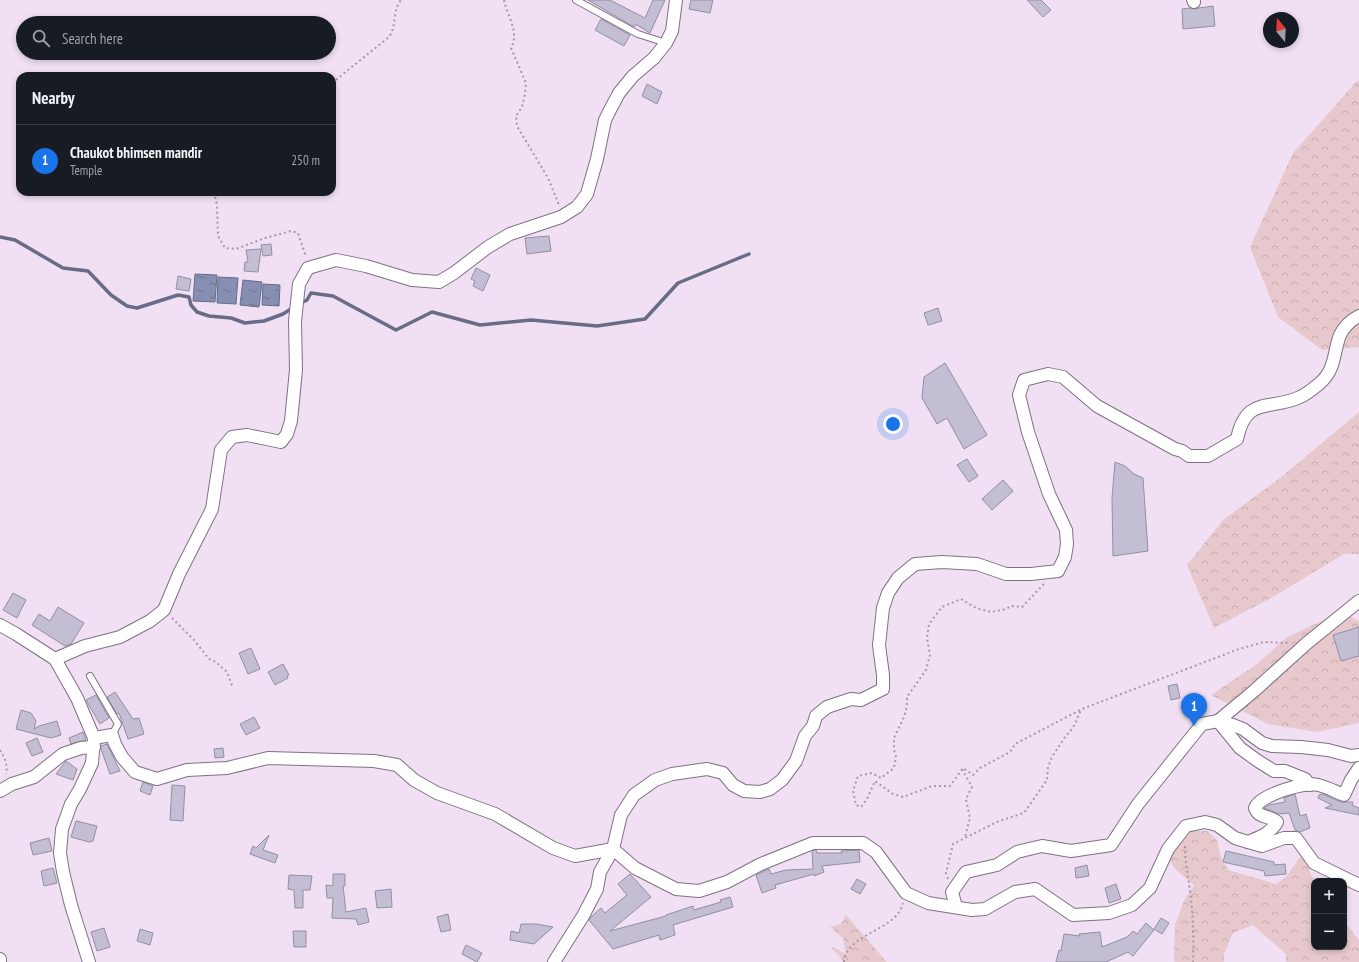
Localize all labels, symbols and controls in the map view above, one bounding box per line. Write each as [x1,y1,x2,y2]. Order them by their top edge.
north arrow [1263,12,1299,48]
search box [16,16,336,60]
icon: search [30,27,52,49]
text: Search here [62,29,123,48]
text: Nearby [32,87,75,109]
text: Chaukot bhimsen mandir [70,143,202,162]
text: 1 [42,152,48,169]
text: 250 m [291,152,320,169]
text: Temple [70,162,102,179]
your location [883,414,903,434]
pin: 1 [1181,693,1207,726]
map controls [1311,878,1347,950]
button: + [1311,878,1347,914]
button: − [1311,914,1347,950]

